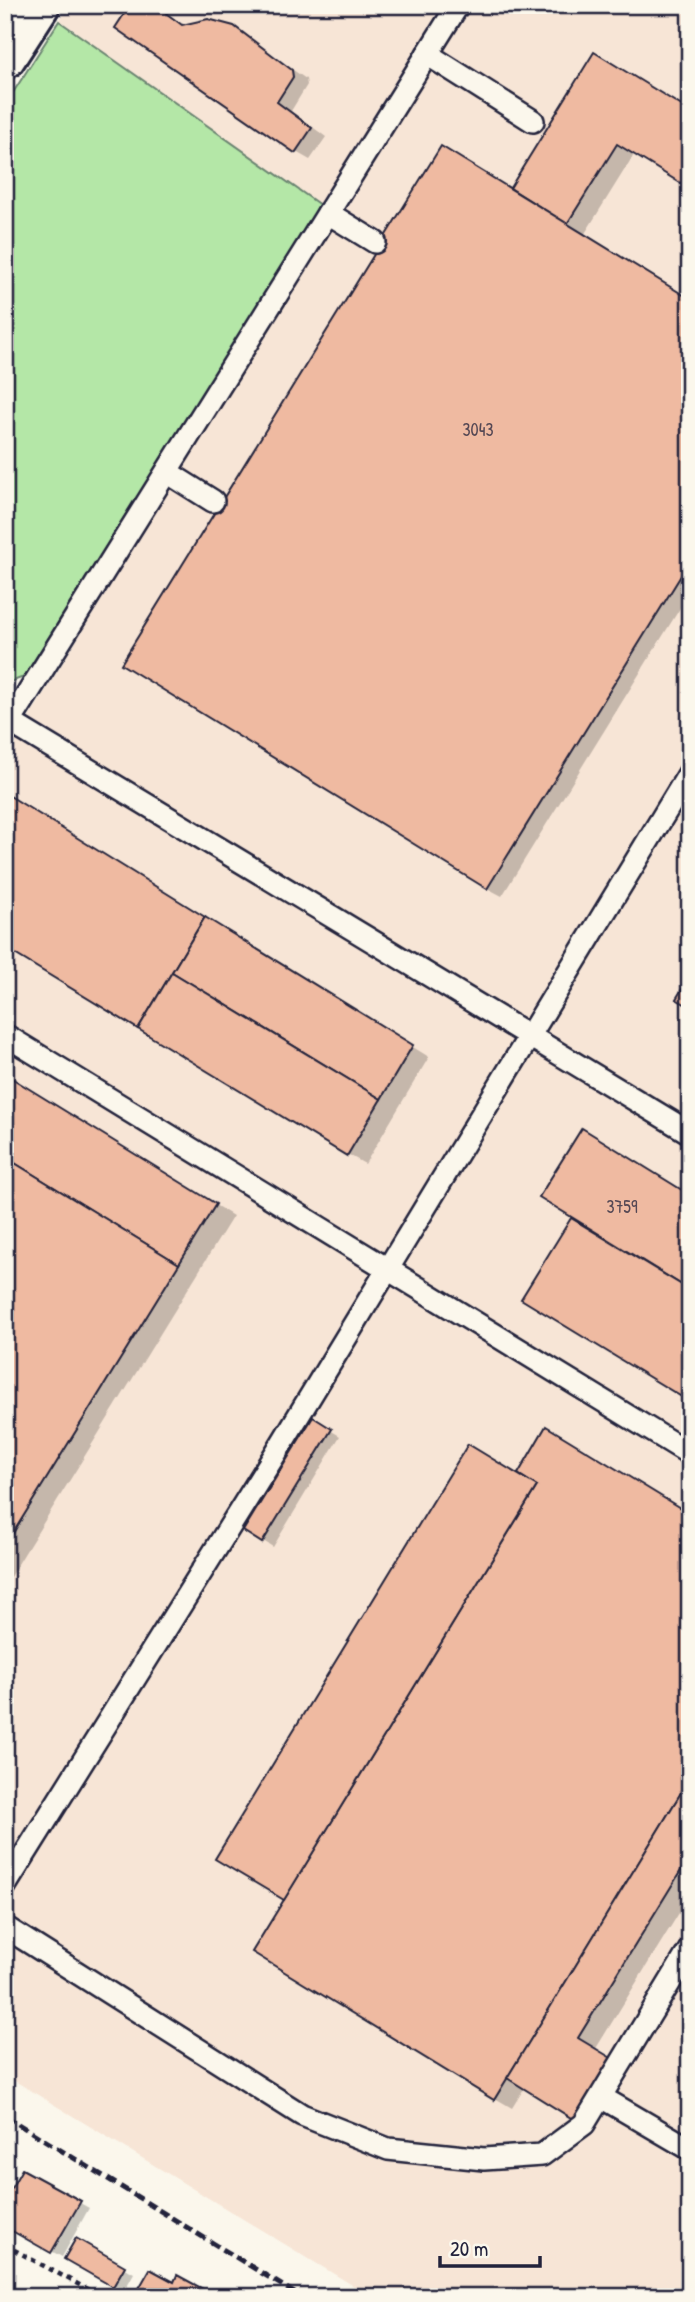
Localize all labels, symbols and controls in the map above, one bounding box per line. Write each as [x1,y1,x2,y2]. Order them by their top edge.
house number: 3043 [463,417,493,442]
house number: 3759 [606,1194,638,1219]
scale bar [440,2225,539,2269]
text: 20 m [450,2234,488,2263]

